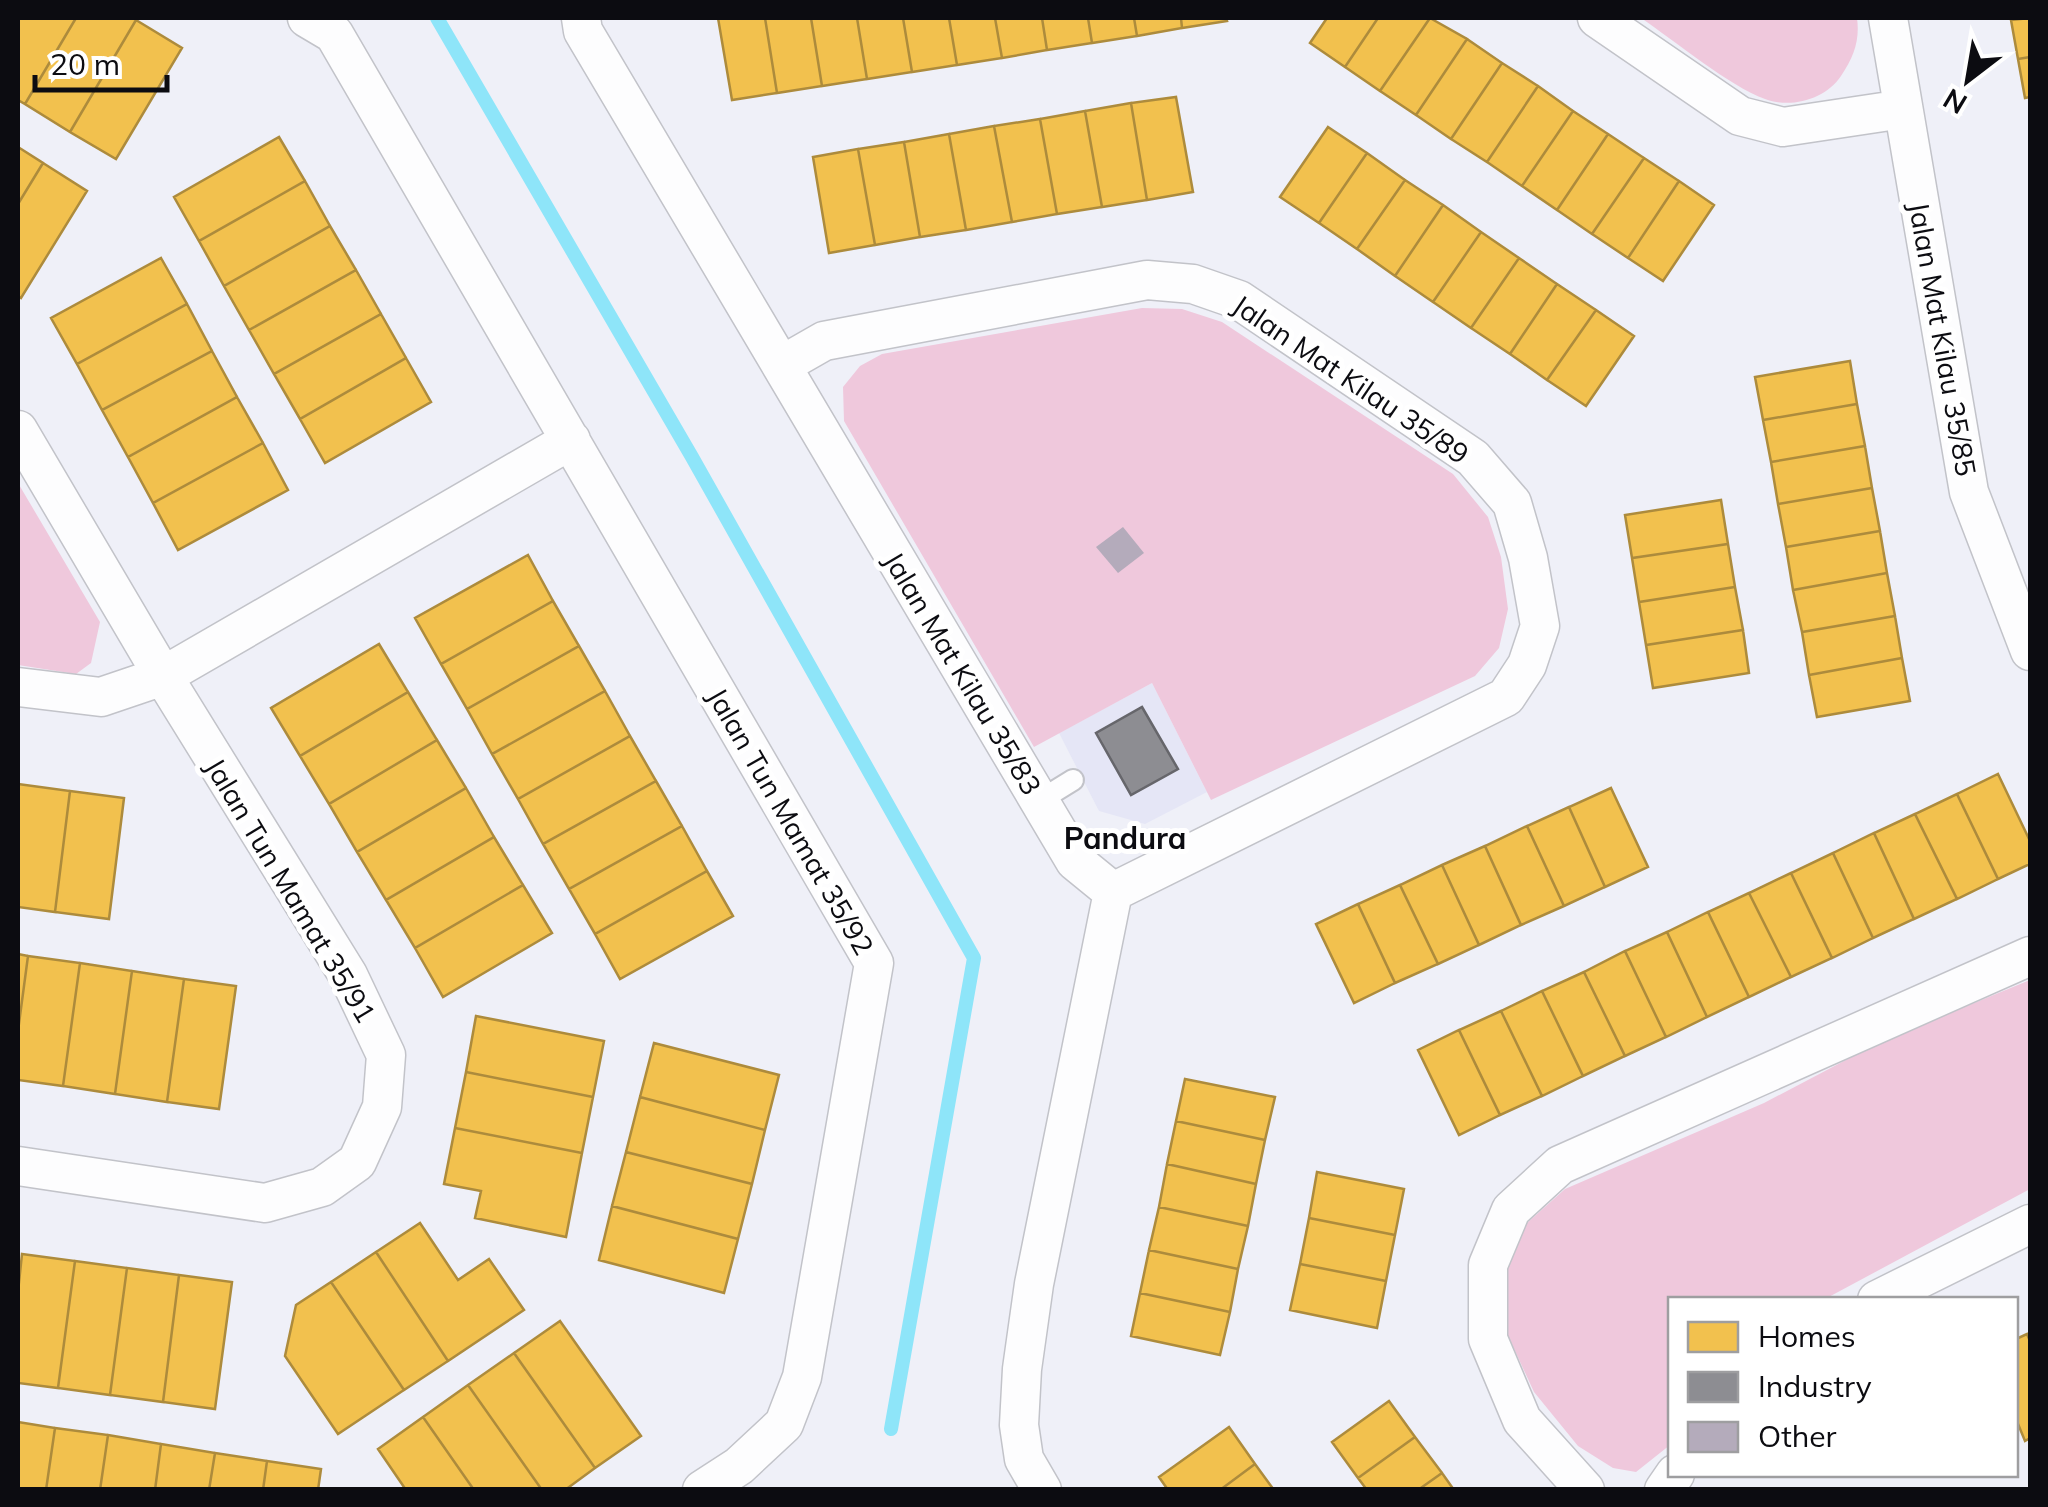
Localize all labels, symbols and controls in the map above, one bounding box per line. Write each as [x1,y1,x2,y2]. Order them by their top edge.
scale bar [35,30,168,92]
north arrow [1918,30,2018,130]
text: 20 m [50,45,120,83]
text: N [1937,81,1973,122]
street label: Jalan Mat Kilau 35/85 [1902,199,1984,479]
street label: Jalan Mat Kilau 35/89 [1226,287,1476,471]
street label: Jalan Mat Kilau 35/83 [876,545,1050,801]
street label: Jalan Tun Mamat 35/92 [700,681,882,961]
street label: Jalan Tun Mamat 35/91 [198,751,384,1029]
district label: Pandura [1064,819,1186,857]
legend [1668,1297,2018,1477]
text: Homes [1758,1317,1856,1355]
text: Industry [1758,1367,1872,1405]
text: Other [1758,1417,1837,1455]

